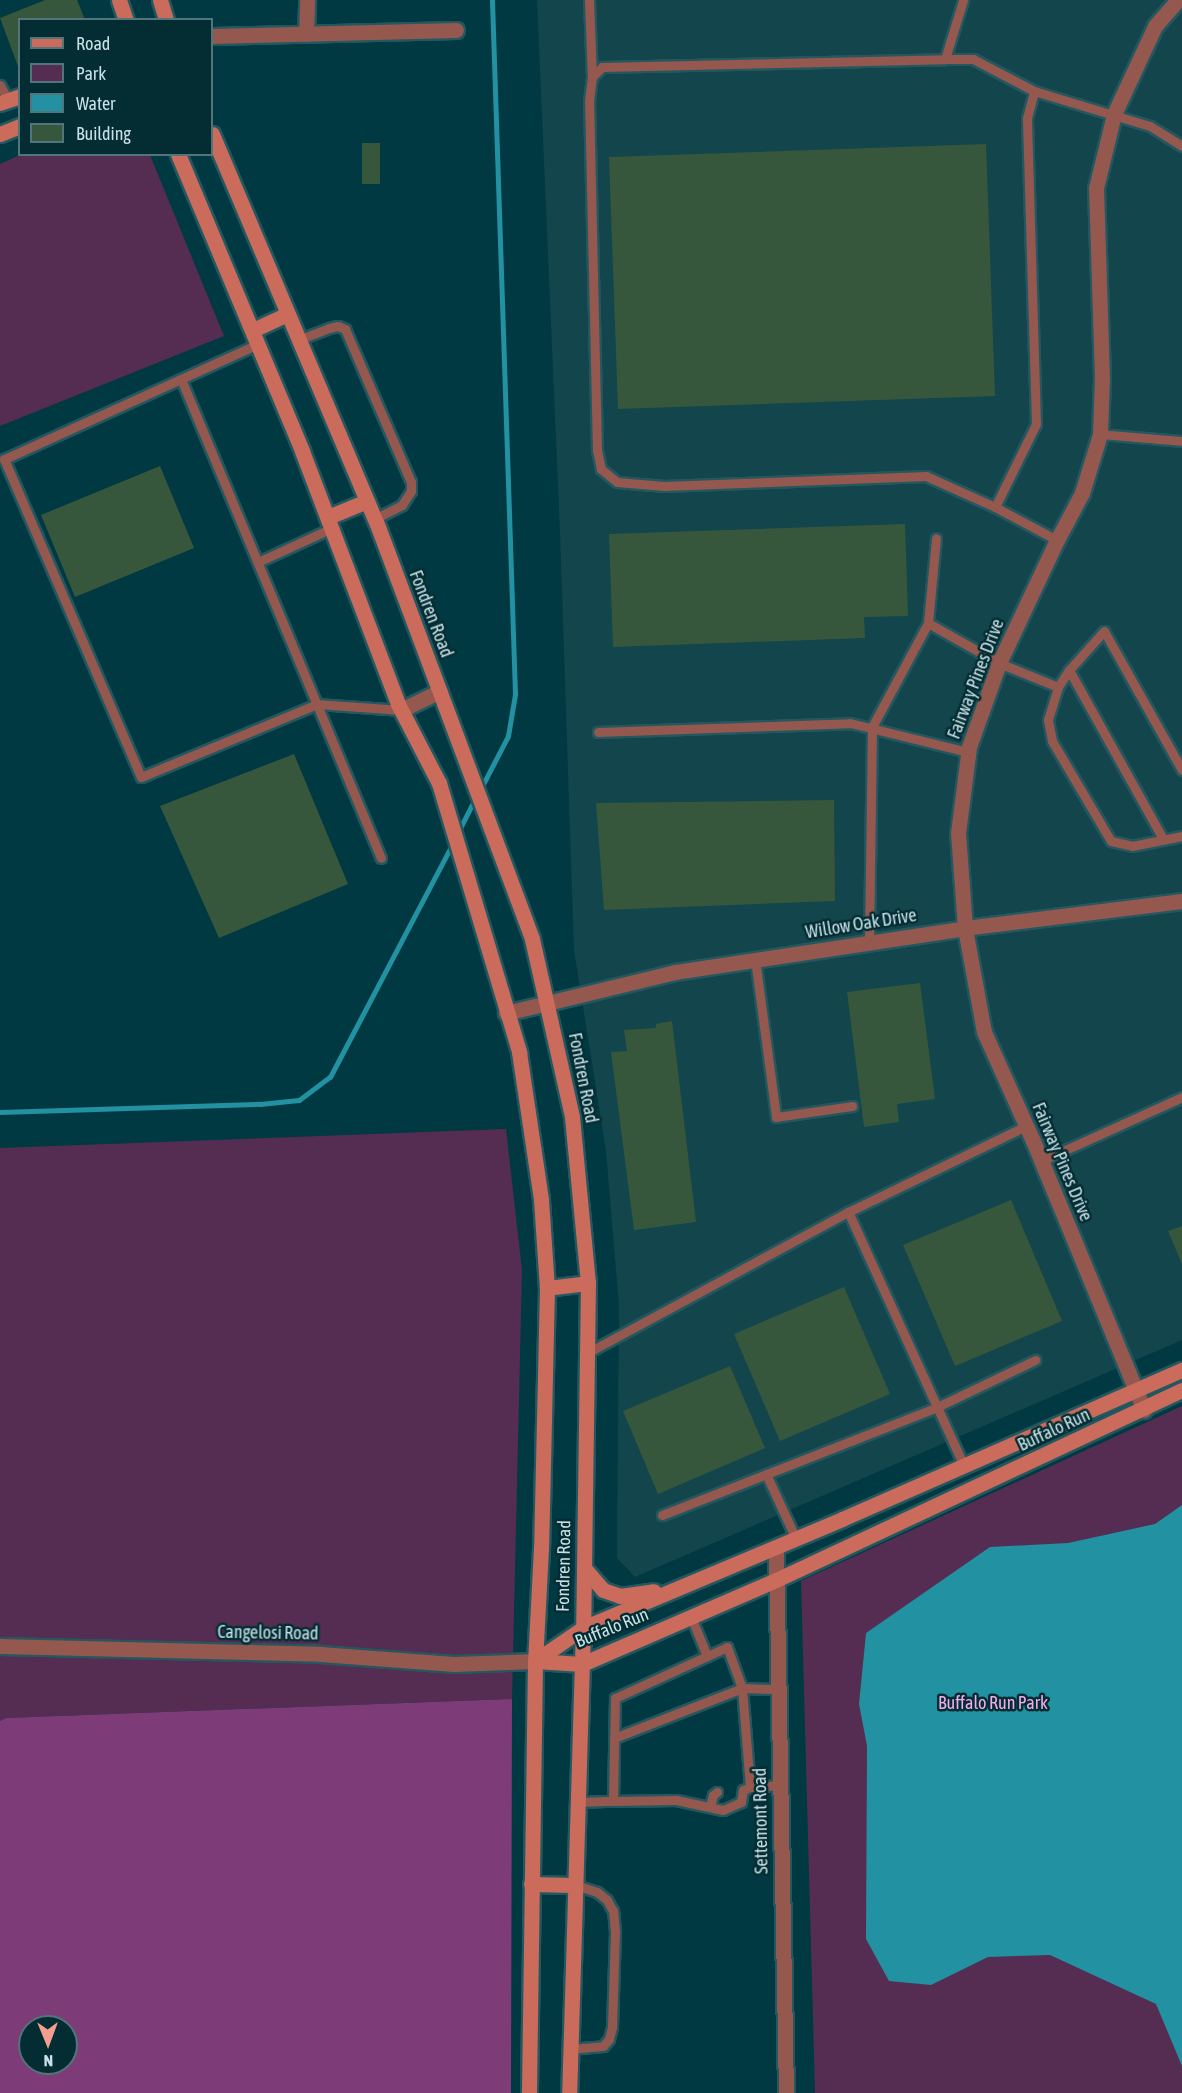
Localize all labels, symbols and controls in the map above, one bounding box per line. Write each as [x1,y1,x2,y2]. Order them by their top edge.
legend [18,18,213,156]
text: Road [76,33,110,54]
text: Park [76,63,106,84]
text: Water [76,93,115,114]
text: Building [76,123,131,144]
street label: Fondren Road [404,567,458,661]
street label: Fairway Pines Drive [943,616,1009,742]
street label: Willow Oak Drive [804,905,918,943]
street label: Fondren Road [564,1031,602,1125]
street label: Fairway Pines Drive [1027,1099,1097,1225]
street label: Buffalo Run [1014,1404,1094,1456]
street label: Fondren Road [552,1520,576,1612]
street label: Buffalo Run [572,1604,652,1652]
street label: Cangelosi Road [217,1621,319,1645]
park label: Buffalo Run Park [938,1692,1048,1714]
street label: Settemont Road [749,1768,773,1874]
north arrow [18,2015,78,2075]
text: N [43,2052,53,2070]

